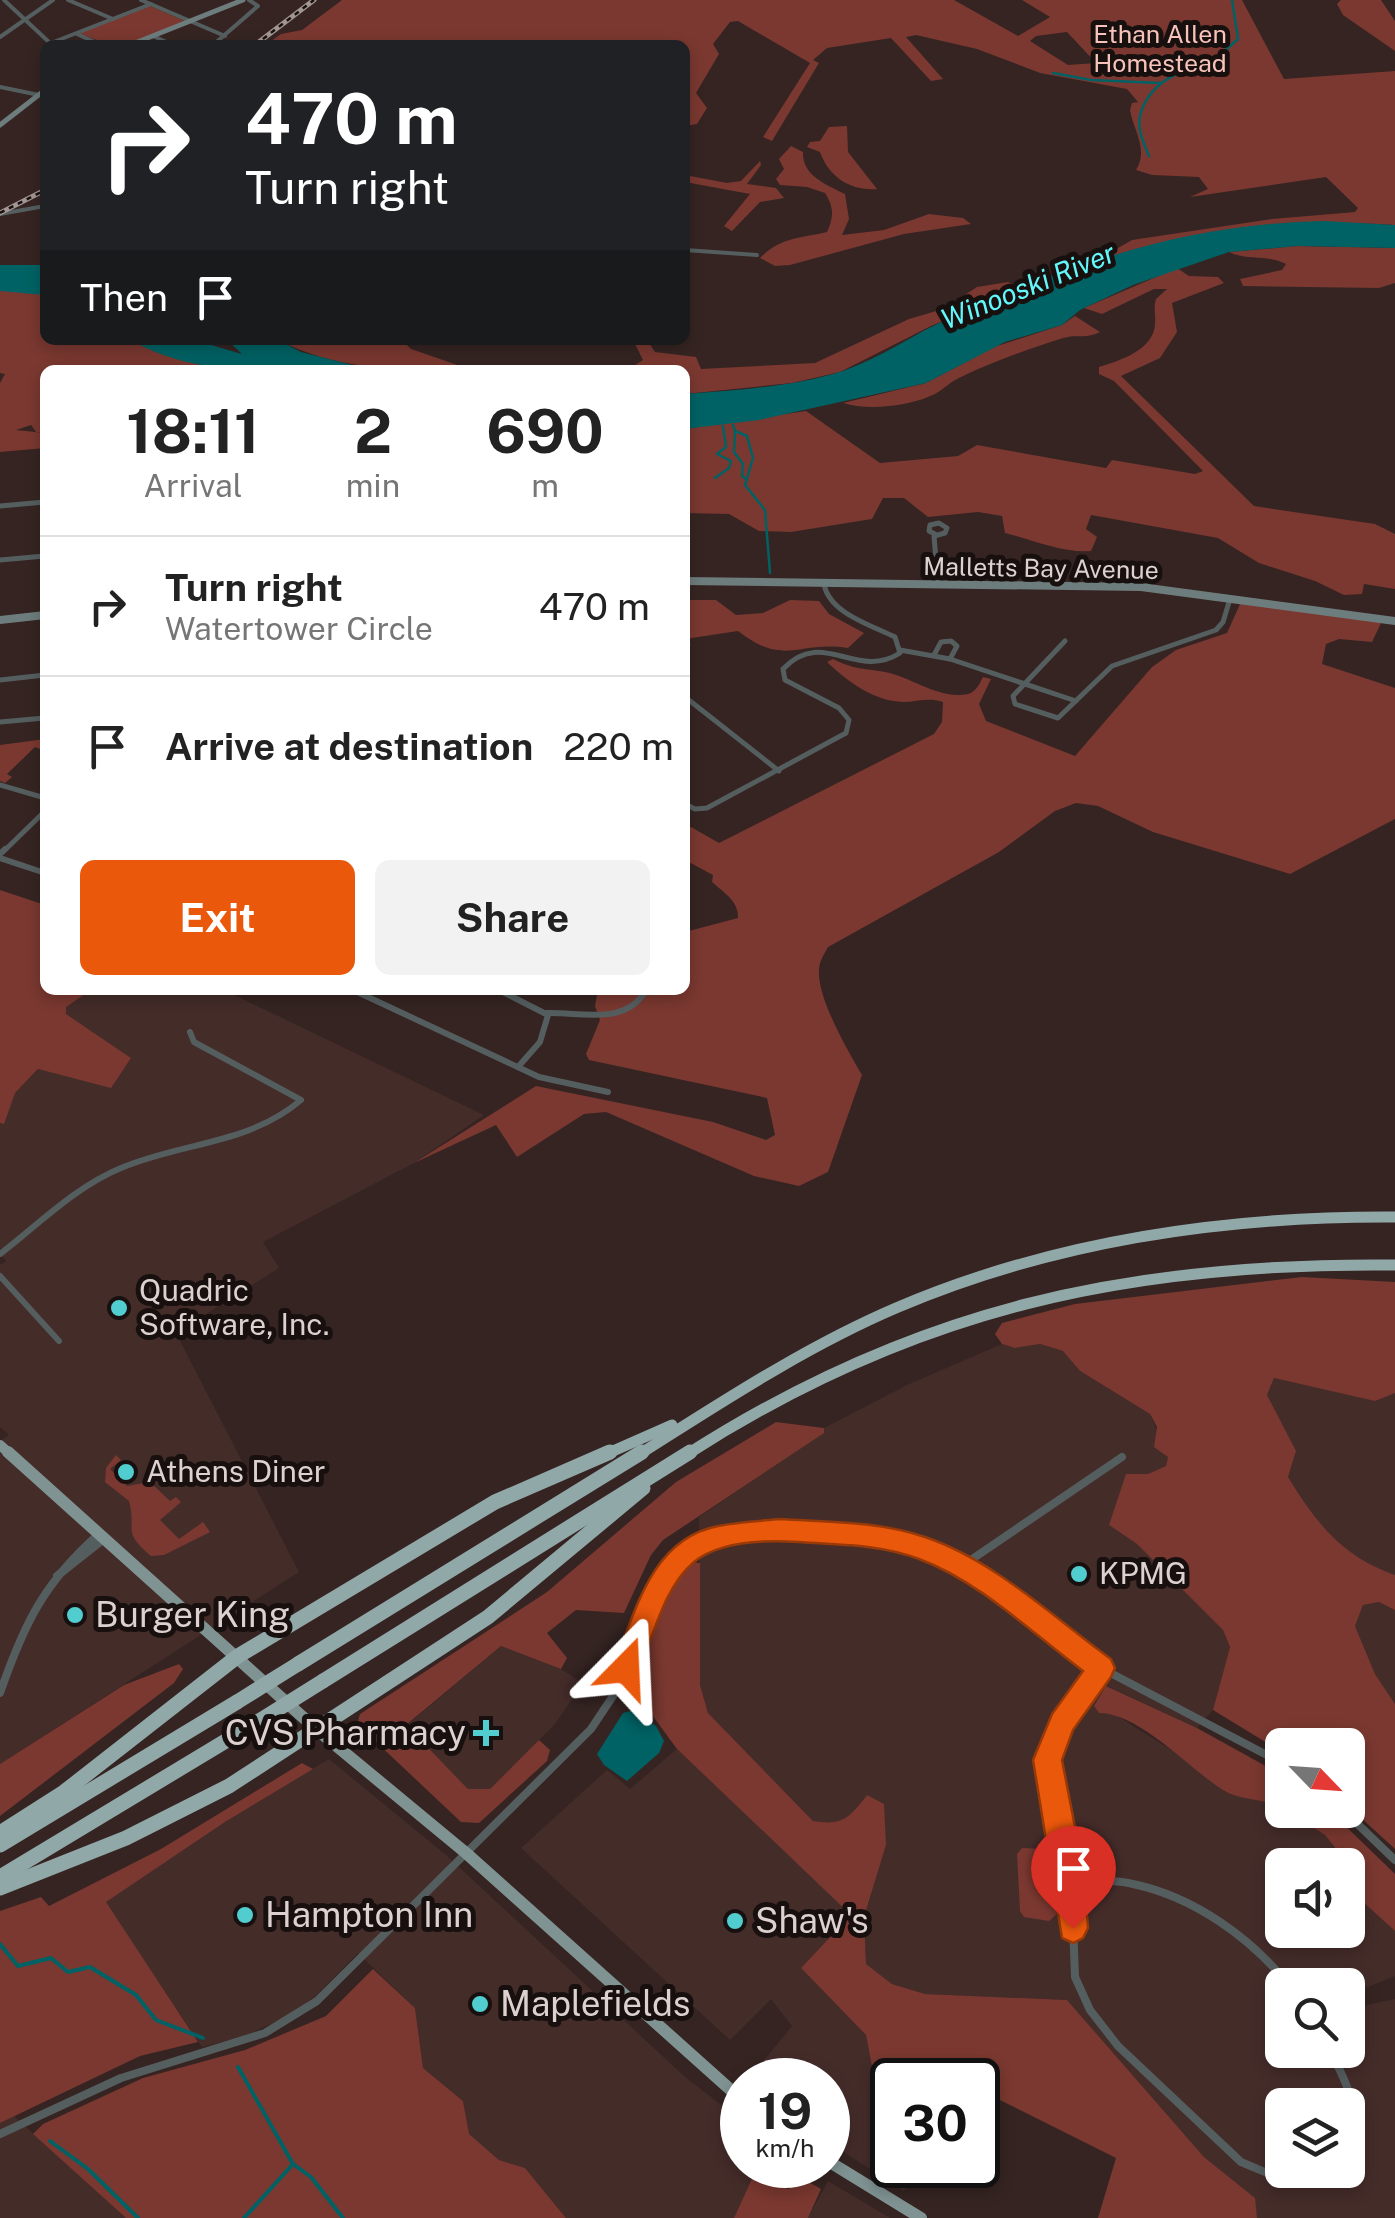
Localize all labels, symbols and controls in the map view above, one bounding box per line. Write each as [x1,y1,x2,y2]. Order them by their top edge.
park label: Ethan Allen Homestead [1093,19,1227,78]
text: 470 m [245,77,458,160]
icon: right [80,80,210,210]
text: Turn right [245,161,449,214]
water label: Winooski River [936,235,1120,335]
icon: arrive [188,270,243,325]
text: Then [80,275,168,320]
text: 18:11 [126,396,260,467]
text: 2 [354,396,392,467]
text: 690 [486,396,604,467]
text: Arrival [144,467,242,504]
text: min [346,467,400,504]
text: m [531,467,559,504]
street label: Malletts Bay Avenue [923,551,1159,585]
text: Turn right [165,565,343,610]
icon: right [80,579,135,634]
text: 470 m [539,584,650,629]
text: Watertower Circle [165,610,433,647]
icon: arrive [80,719,135,774]
text: Arrive at destination [165,724,533,769]
text: 220 m [563,724,674,769]
button: Exit [80,860,355,975]
button: Share [375,860,650,975]
place label: Quadric Software, Inc. [139,1272,329,1342]
marker: Quadric Software, Inc. [108,1297,130,1319]
place label: Athens Diner [146,1453,326,1489]
marker: Athens Diner [115,1461,137,1483]
place label: KPMG [1099,1555,1187,1591]
marker: KPMG [1068,1563,1090,1585]
place label: Burger King [95,1594,290,1635]
marker: Burger King [64,1604,86,1626]
position arrow [574,1616,678,1720]
place label: CVS Pharmacy [225,1712,466,1753]
marker: CVS Pharmacy [475,1722,497,1744]
north arrow [1265,1728,1365,1828]
map controls [1265,1728,1365,2188]
pin [1031,1826,1116,1929]
icon: arrive [1046,1841,1101,1896]
button: sound [1265,1848,1365,1948]
place label: Hampton Inn [265,1894,473,1935]
place label: Shaw's [755,1900,869,1941]
marker: Hampton Inn [234,1904,256,1926]
marker: Shaw's [724,1910,746,1932]
button: search [1265,1968,1365,2068]
place label: Maplefields [500,1983,690,2024]
marker: Maplefields [469,1993,491,2015]
speed limit sign: 30 [870,2058,1000,2188]
text: 19 [758,2081,812,2140]
button: layers [1265,2088,1365,2188]
text: km/h [756,2133,814,2163]

